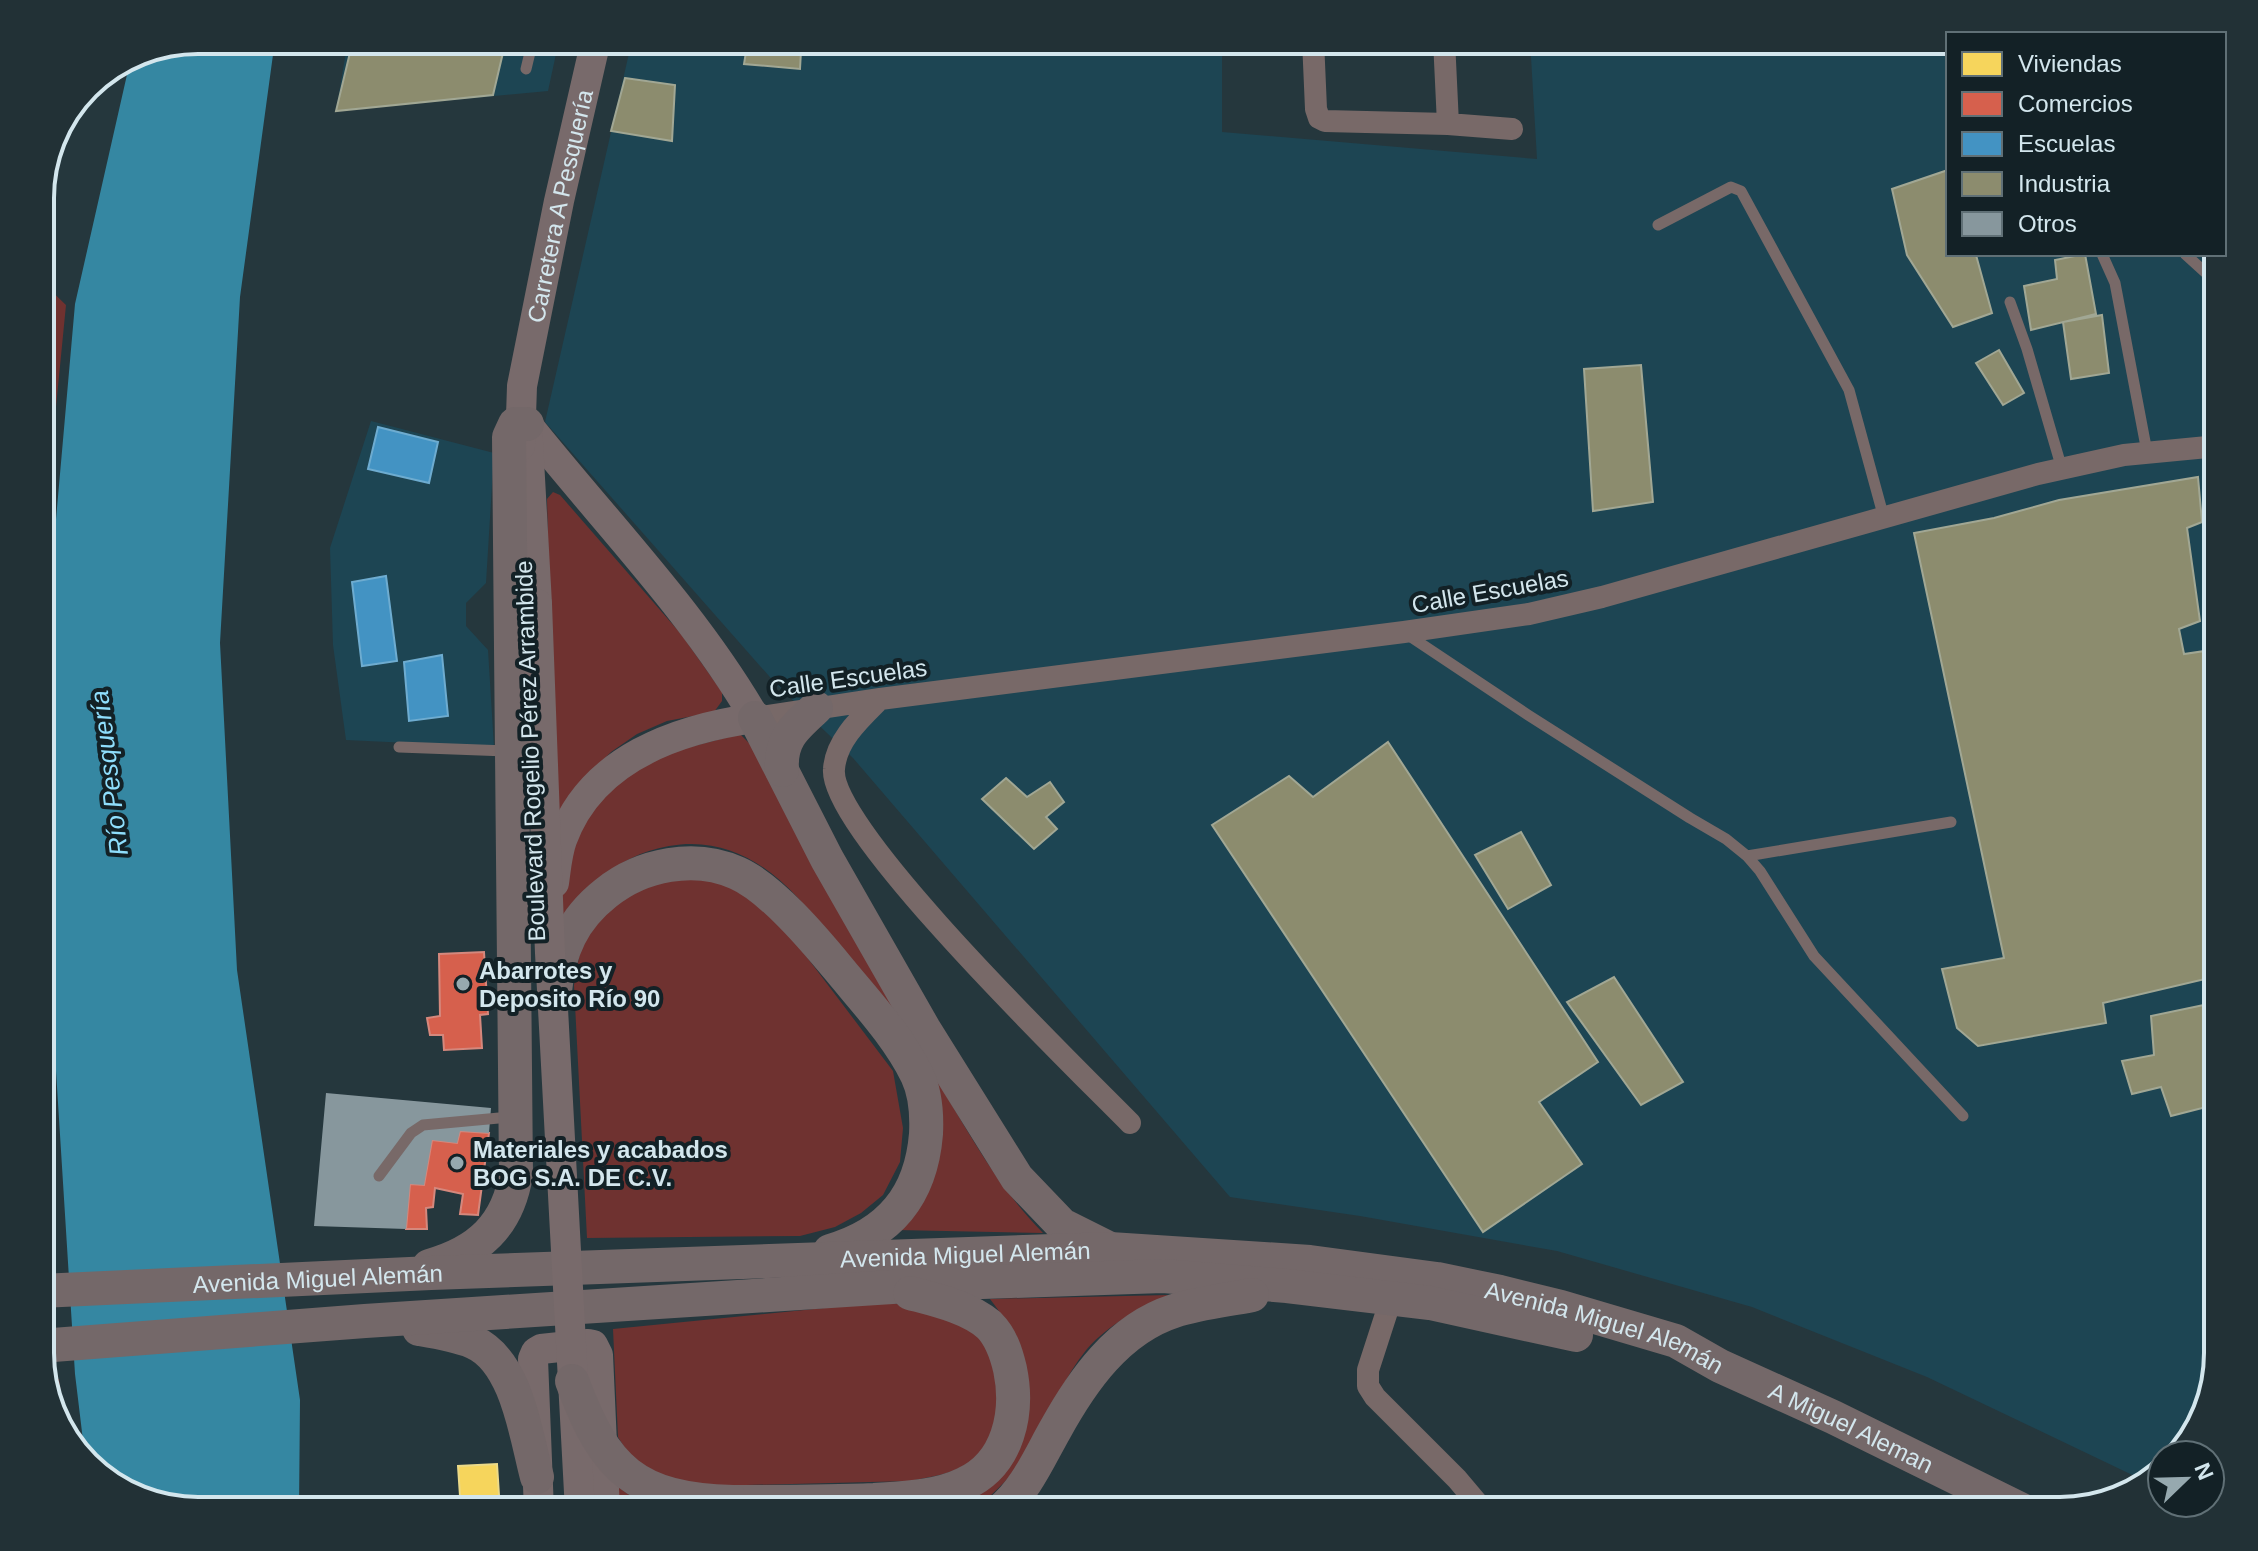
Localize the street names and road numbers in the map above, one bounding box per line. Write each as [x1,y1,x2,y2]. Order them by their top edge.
street label: Carretera A Pesquería [522,86,598,325]
street label: Boulevard Rogelio Pérez Arrambide [510,560,550,942]
street label: Calle Escuelas [1409,564,1571,618]
street label: Calle Escuelas [768,654,928,702]
street label: Avenida Miguel Alemán [840,1236,1091,1272]
street label: Avenida Miguel Alemán [192,1259,443,1297]
street label: Avenida Miguel Alemán [1483,1276,1729,1379]
street label: A Miguel Aleman [1765,1377,1938,1478]

